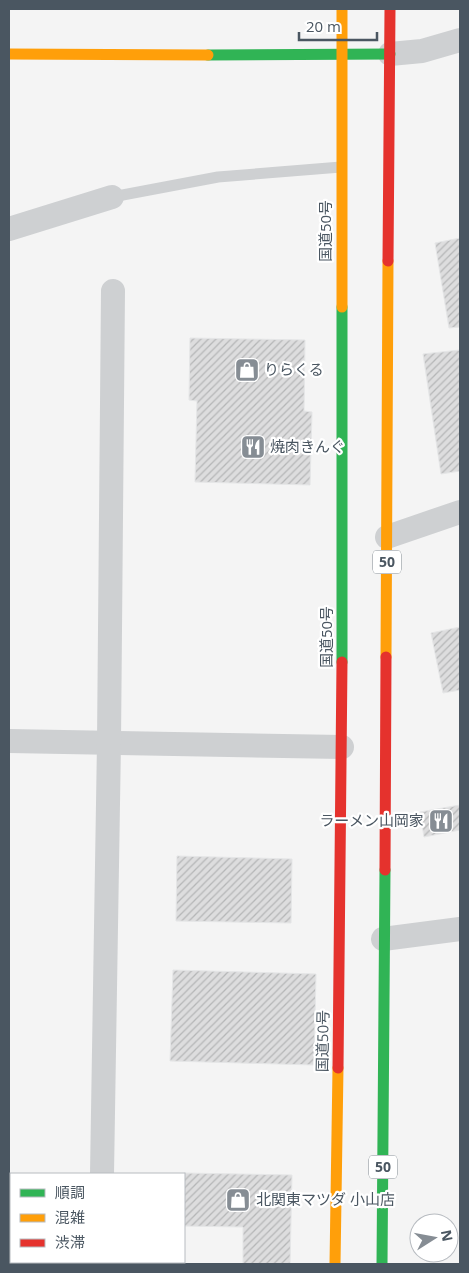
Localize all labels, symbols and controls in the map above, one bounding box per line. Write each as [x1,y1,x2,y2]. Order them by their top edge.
scale bar [299,10,376,42]
text: 20 m [306,16,341,36]
street label: 国道50号 [315,200,335,262]
shop icon: りらくる [234,357,260,383]
place label: りらくる [264,359,324,379]
restaurant icon: 焼肉きんぐ [240,434,266,460]
place label: 焼肉きんぐ [270,436,345,456]
road number: 50 [373,550,401,574]
street label: 国道50号 [316,606,336,668]
restaurant icon: ラーメン山岡家 [428,808,454,834]
place label: ラーメン山岡家 [320,810,424,830]
street label: 国道50号 [311,1010,333,1072]
road number: 50 [369,1156,397,1178]
legend [10,1173,185,1263]
text: 順調 [55,1182,85,1202]
shop icon: 北関東マツダ 小山店 [225,1187,251,1213]
place label: 北関東マツダ 小山店 [256,1189,395,1209]
text: 混雑 [55,1207,85,1227]
north arrow [409,1213,459,1263]
text: N [437,1228,458,1243]
text: 渋滞 [55,1232,85,1252]

